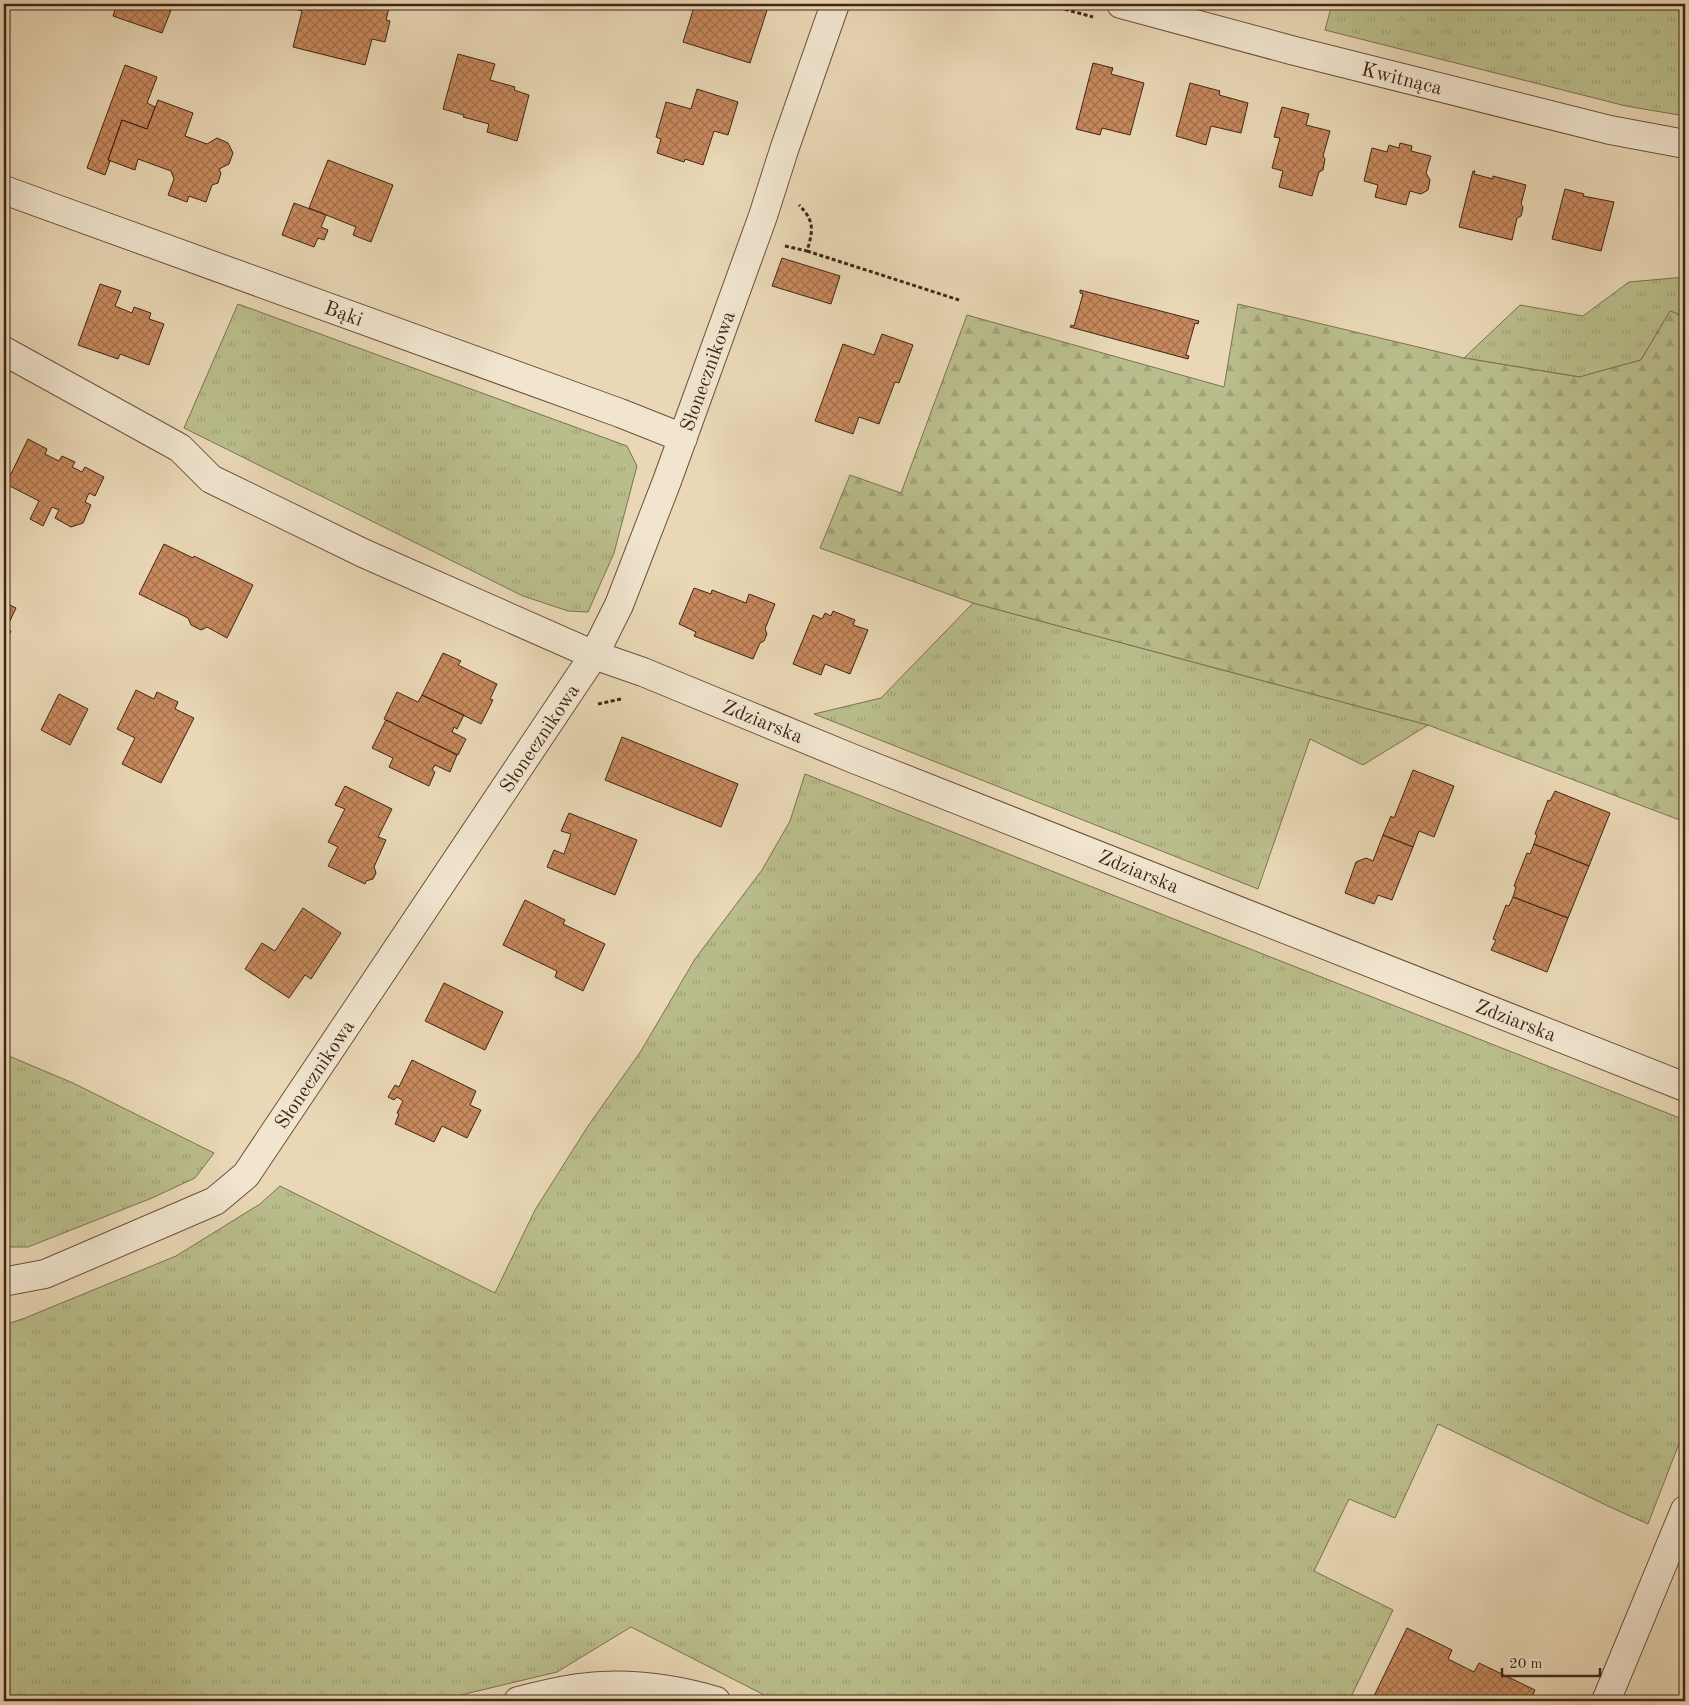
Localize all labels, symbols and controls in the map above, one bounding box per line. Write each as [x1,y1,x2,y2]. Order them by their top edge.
street label: Kwitnąca [1359,60,1444,100]
street label: Bąki [321,299,365,331]
street label: Słonecznikowa [678,309,740,434]
street label: Słonecznikowa [497,681,584,797]
street label: Zdziarska [719,698,805,748]
street label: Zdziarska [1095,848,1181,898]
street label: Zdziarska [1472,997,1559,1046]
street label: Słonecznikowa [272,1017,359,1133]
scale bar [1502,1645,1599,1677]
text: 20 m [1509,1657,1543,1672]

